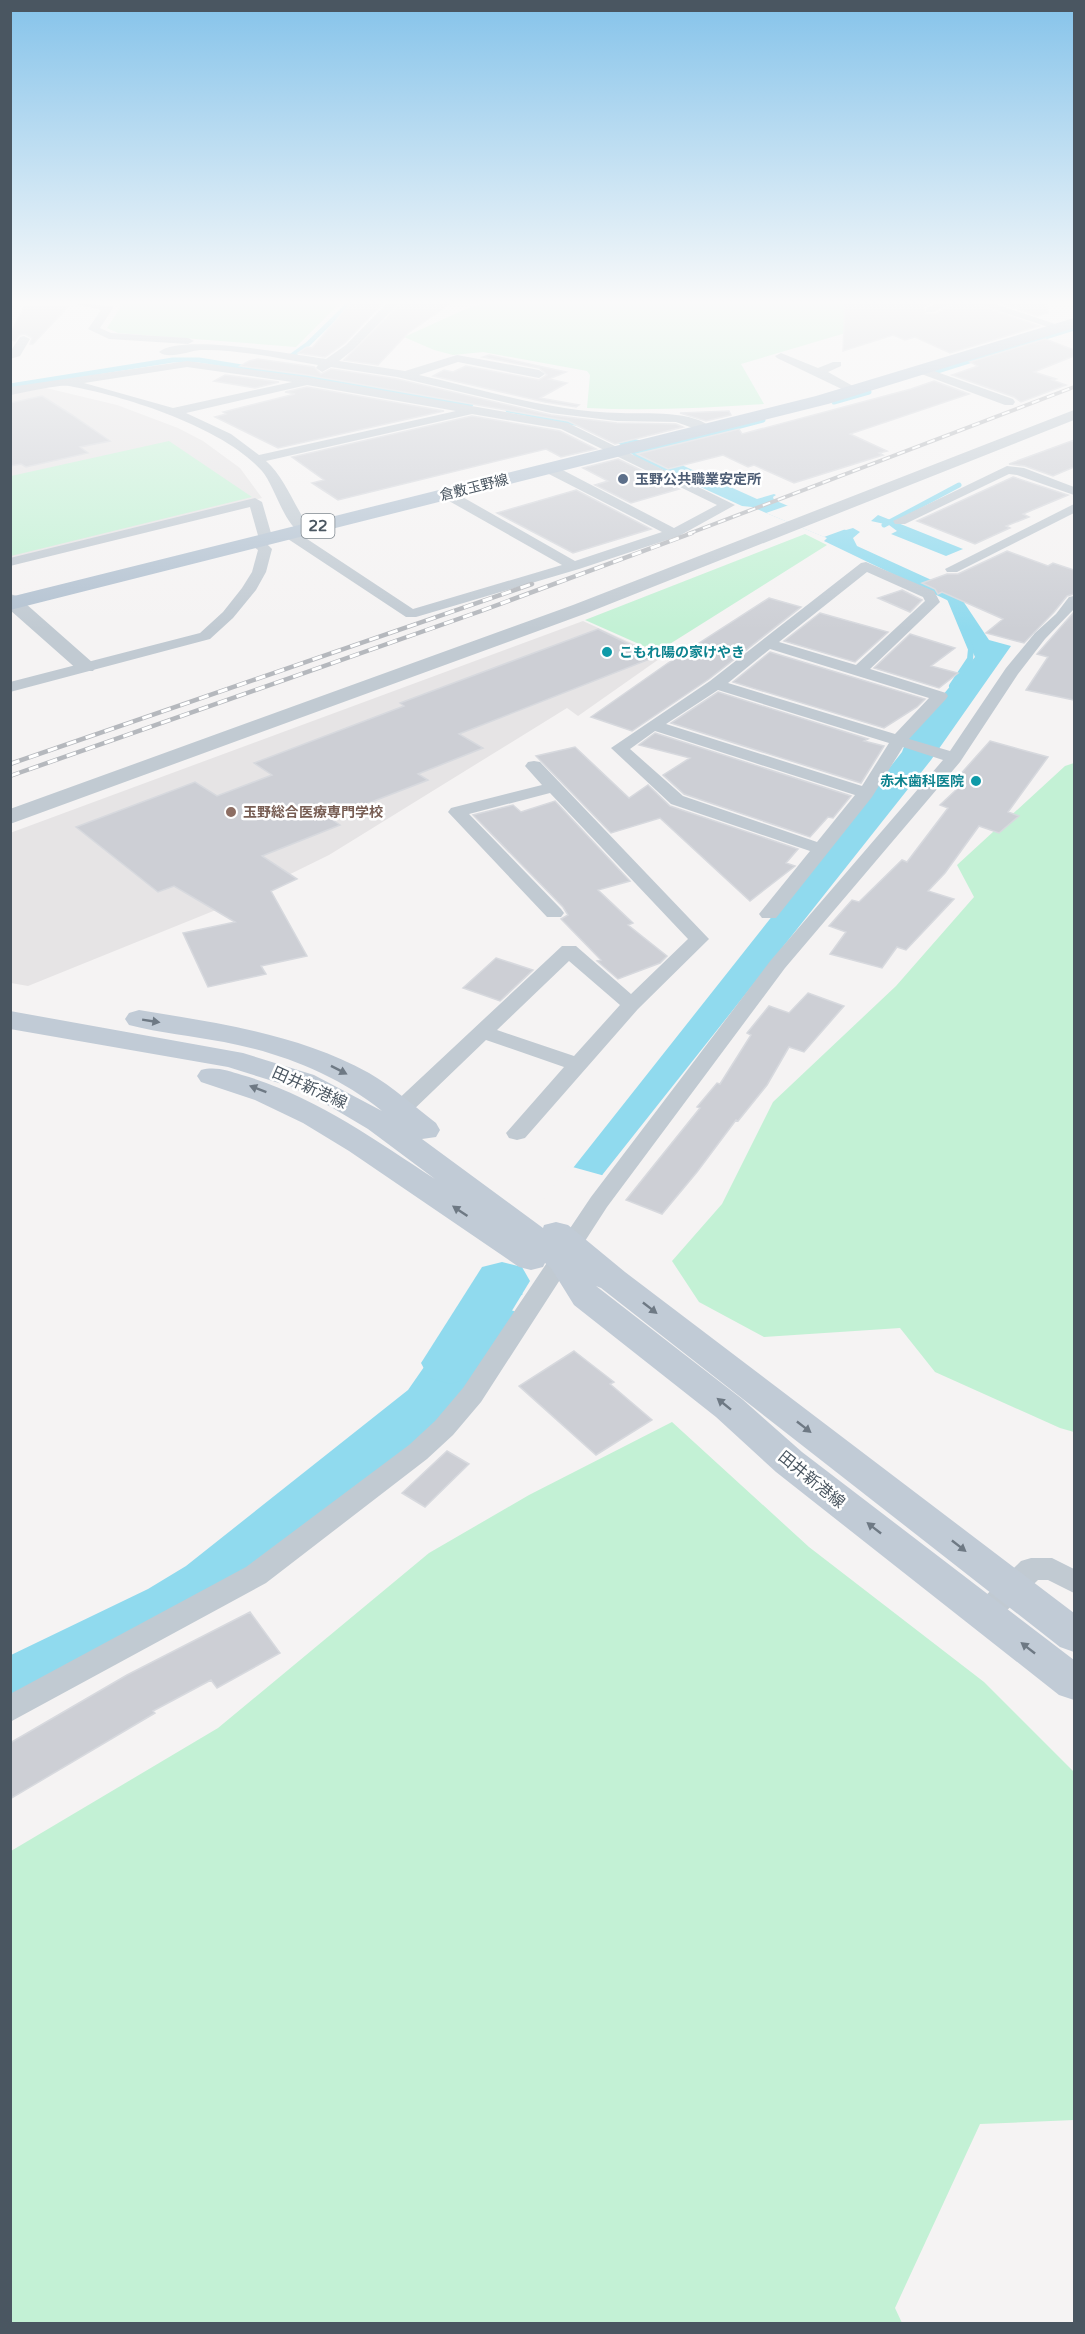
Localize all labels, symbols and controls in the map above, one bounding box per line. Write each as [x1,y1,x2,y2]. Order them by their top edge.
street label: 倉敷玉野線 [438,471,510,504]
place label: 玉野公共職業安定所 [635,471,761,488]
marker: 玉野公共職業安定所 [616,472,630,486]
road number: 22 [302,514,334,538]
place label: こもれ陽の家けやき [619,644,745,661]
marker: こもれ陽の家けやき [600,645,614,659]
place label: 赤木歯科医院 [880,773,964,790]
marker: 赤木歯科医院 [969,774,983,788]
place label: 玉野総合医療専門学校 [243,804,383,821]
marker: 玉野総合医療専門学校 [224,805,238,819]
one-way arrow [142,1017,161,1026]
street label: 田井新港線 [269,1063,350,1113]
one-way arrow [331,1065,348,1075]
one-way arrow [249,1084,267,1094]
one-way arrow [453,1205,469,1217]
one-way arrow [641,1302,657,1314]
one-way arrow [716,1397,732,1410]
one-way arrow [796,1421,812,1433]
street label: 田井新港線 [774,1447,849,1513]
one-way arrow [866,1522,882,1535]
one-way arrow [951,1539,967,1552]
one-way arrow [1021,1642,1036,1654]

